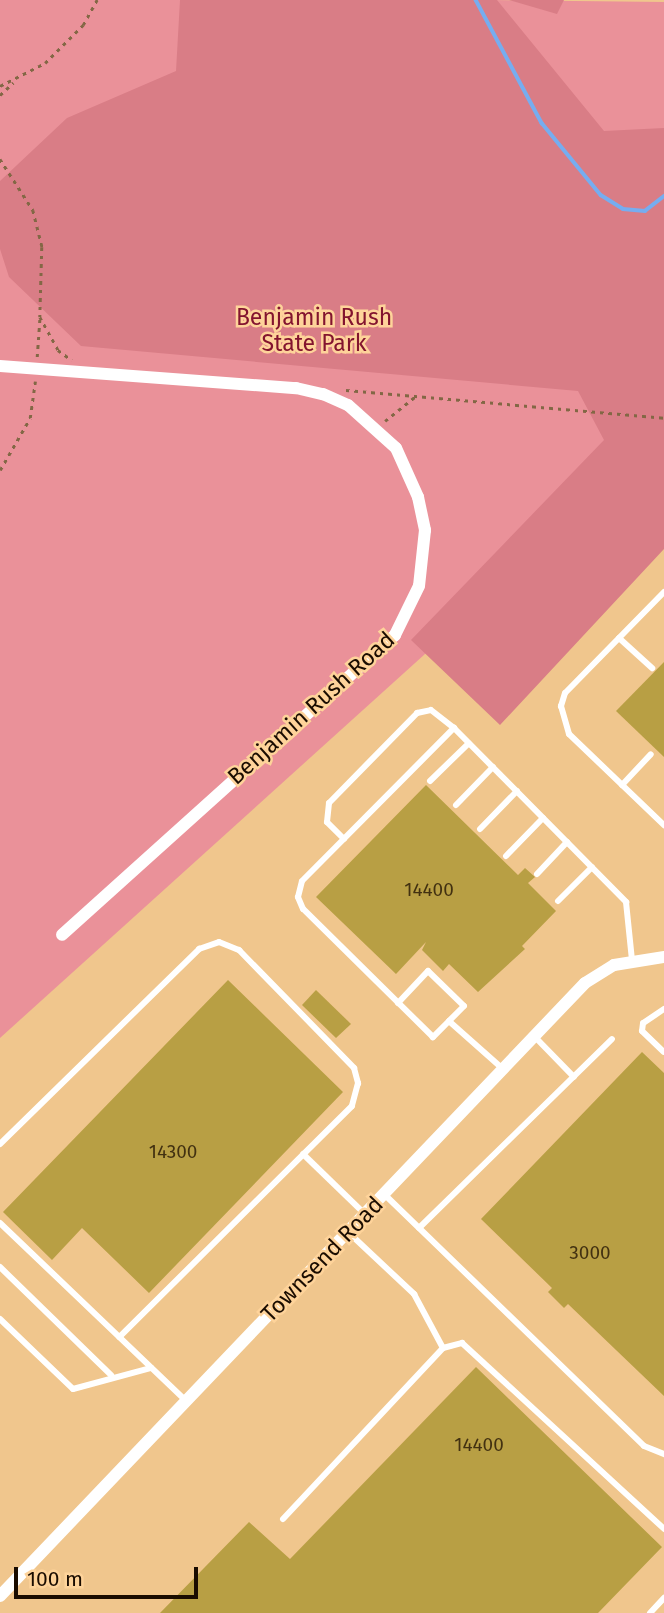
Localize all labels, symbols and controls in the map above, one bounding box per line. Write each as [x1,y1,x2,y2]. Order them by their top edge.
park label: Benjamin Rush State Park [236,303,392,357]
street label: Benjamin Rush Road [222,626,400,790]
house number: 14400 [404,879,454,901]
house number: 14300 [149,1141,197,1163]
street label: Townsend Road [255,1191,389,1327]
house number: 3000 [569,1242,611,1264]
house number: 14400 [454,1434,504,1456]
scale bar [18,1554,201,1598]
text: 100 m [27,1566,83,1592]

